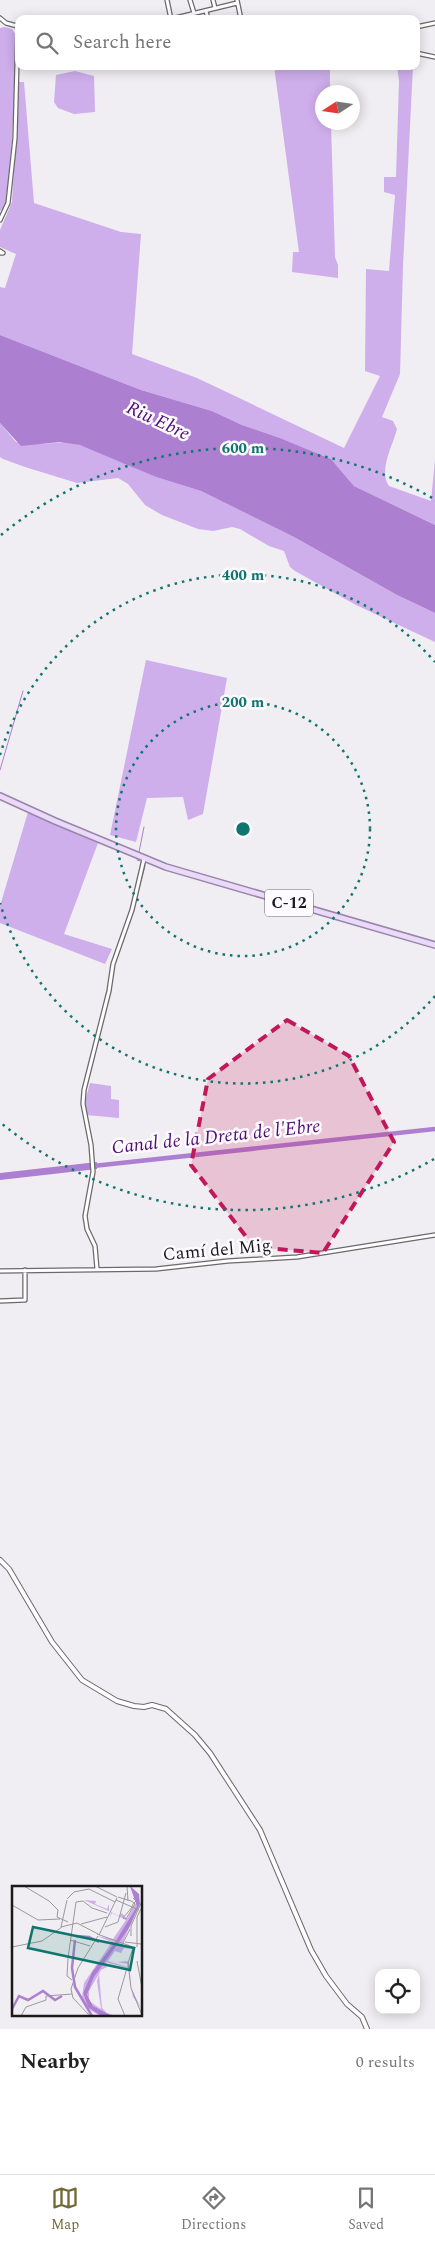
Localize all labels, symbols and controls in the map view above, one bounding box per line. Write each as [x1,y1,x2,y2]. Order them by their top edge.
search box [15,15,420,70]
text: Search here [73,28,172,57]
icon: search [33,29,61,57]
north arrow [315,85,360,130]
water label: Riu Ebre [121,394,195,448]
text: 600 m [222,437,265,460]
text: 400 m [222,564,265,587]
text: 200 m [222,691,265,714]
centre of rings [234,820,252,838]
road number: C-12 [265,890,313,916]
water label: Canal de la Dreta de l'Ebre [110,1112,322,1162]
street label: Camí del Mig [162,1232,272,1268]
inset map [12,1886,142,2016]
map controls [375,1969,420,2014]
button: locate [375,1969,420,2014]
text: Nearby [20,2046,90,2078]
text: 0 results [356,2050,415,2074]
tab: Map [51,2184,79,2235]
tab: Directions [181,2184,246,2235]
tab: Saved [348,2184,384,2235]

